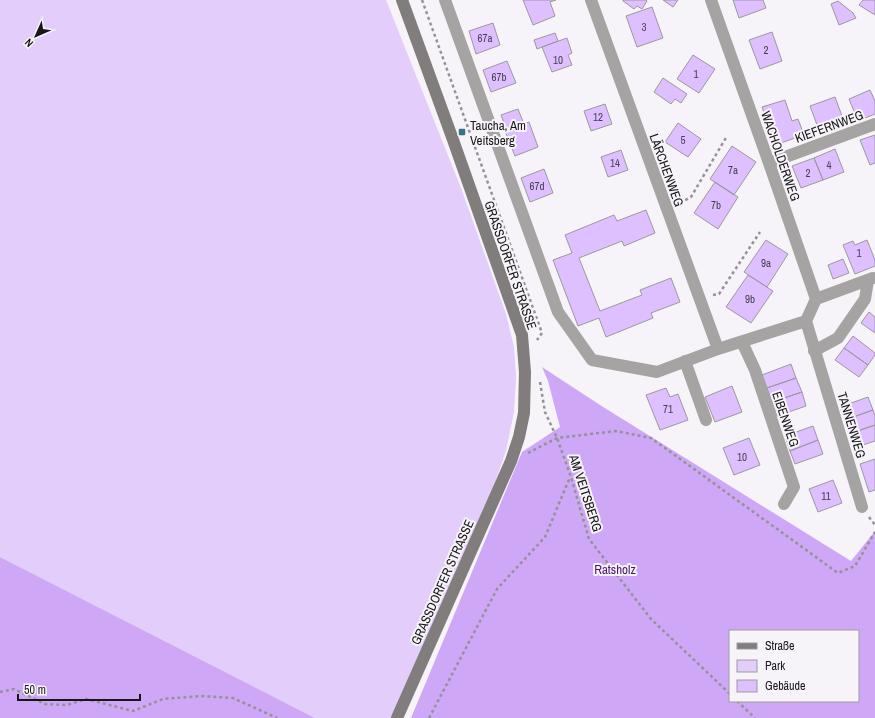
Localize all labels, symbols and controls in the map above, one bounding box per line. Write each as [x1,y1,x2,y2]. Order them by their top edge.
north arrow [16,16,56,56]
house number: 3 [641,20,647,34]
house number: 67a [477,31,493,45]
text: N [22,36,36,50]
house number: 2 [763,43,769,57]
house number: 10 [553,53,563,67]
house number: 1 [693,67,699,81]
house number: 67b [491,70,507,84]
street label: KIEFERNWEG [793,106,866,147]
street label: WACHOLDERWEG [757,109,804,203]
house number: 12 [593,110,603,124]
place label: Taucha, Am Veitsberg [470,117,526,149]
marker: Taucha, Am Veitsberg [457,127,467,137]
street label: LÄRCHENWEG [645,131,688,209]
house number: 5 [680,133,686,147]
house number: 14 [610,156,620,170]
house number: 4 [826,158,832,172]
house number: 7a [728,163,738,177]
house number: 2 [805,166,811,180]
house number: 67d [529,179,545,193]
house number: 7b [711,198,721,212]
street label: GRASSDORFER STRASSE [481,199,541,332]
house number: 1 [856,246,862,260]
house number: 9a [761,256,771,270]
house number: 9b [745,292,755,306]
street label: EIBENWEG [768,389,803,449]
street label: TANNENWEG [833,390,870,460]
house number: 71 [663,402,673,416]
house number: 10 [737,450,747,464]
street label: AM VEITSBERG [565,452,606,534]
house number: 11 [821,489,831,503]
street label: GRASSDORFER STRASSE [407,517,478,647]
park label: Ratsholz [594,561,636,578]
legend [729,630,859,702]
text: Straße [765,638,795,654]
text: Park [765,658,785,674]
scale bar [18,676,140,702]
text: Gebäude [765,678,806,694]
text: 50 m [24,682,46,698]

